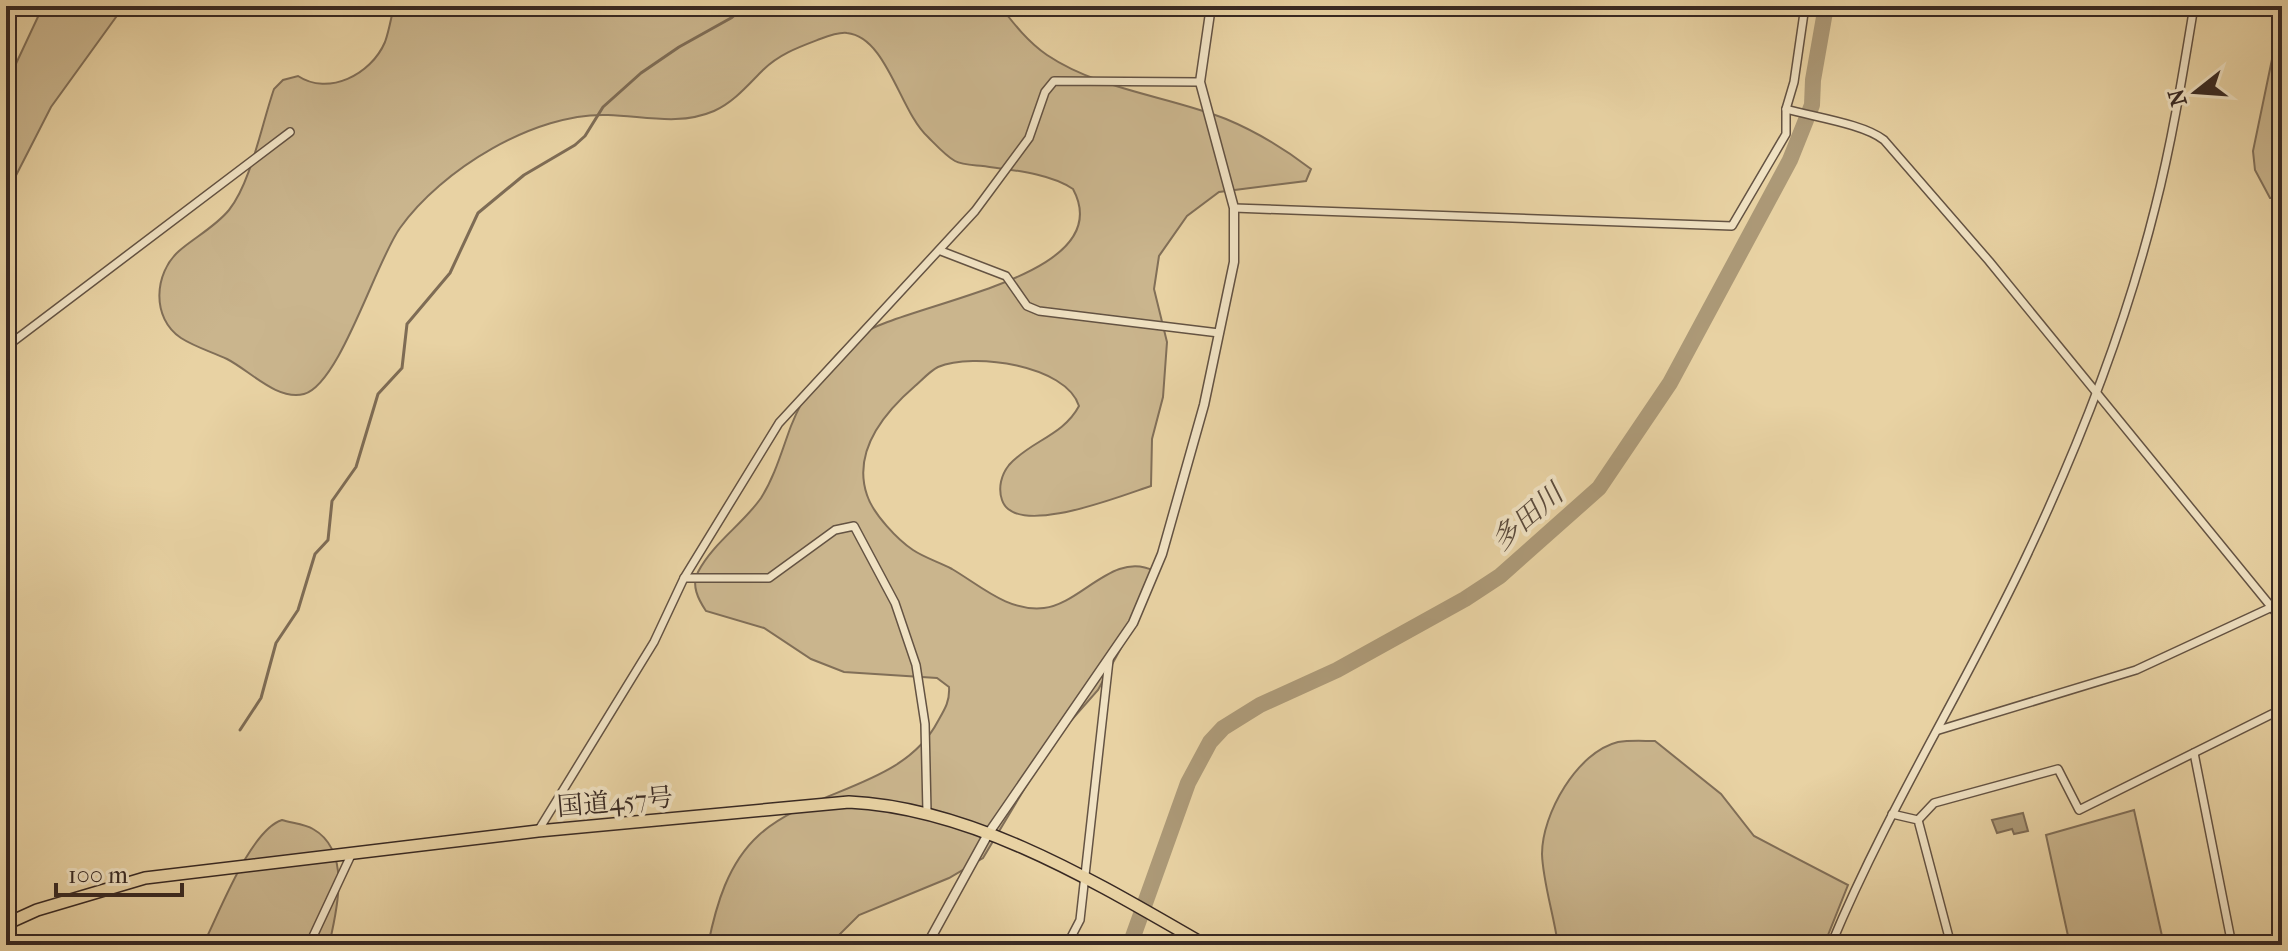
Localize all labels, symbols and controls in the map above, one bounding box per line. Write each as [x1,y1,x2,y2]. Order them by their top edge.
north arrow [2156,52,2236,132]
text: N [2163,85,2193,109]
water label: 多田川 [1484,475,1572,557]
street label: 国道457号 [556,781,674,823]
scale bar [56,847,182,897]
text: 100 m [68,861,128,889]

